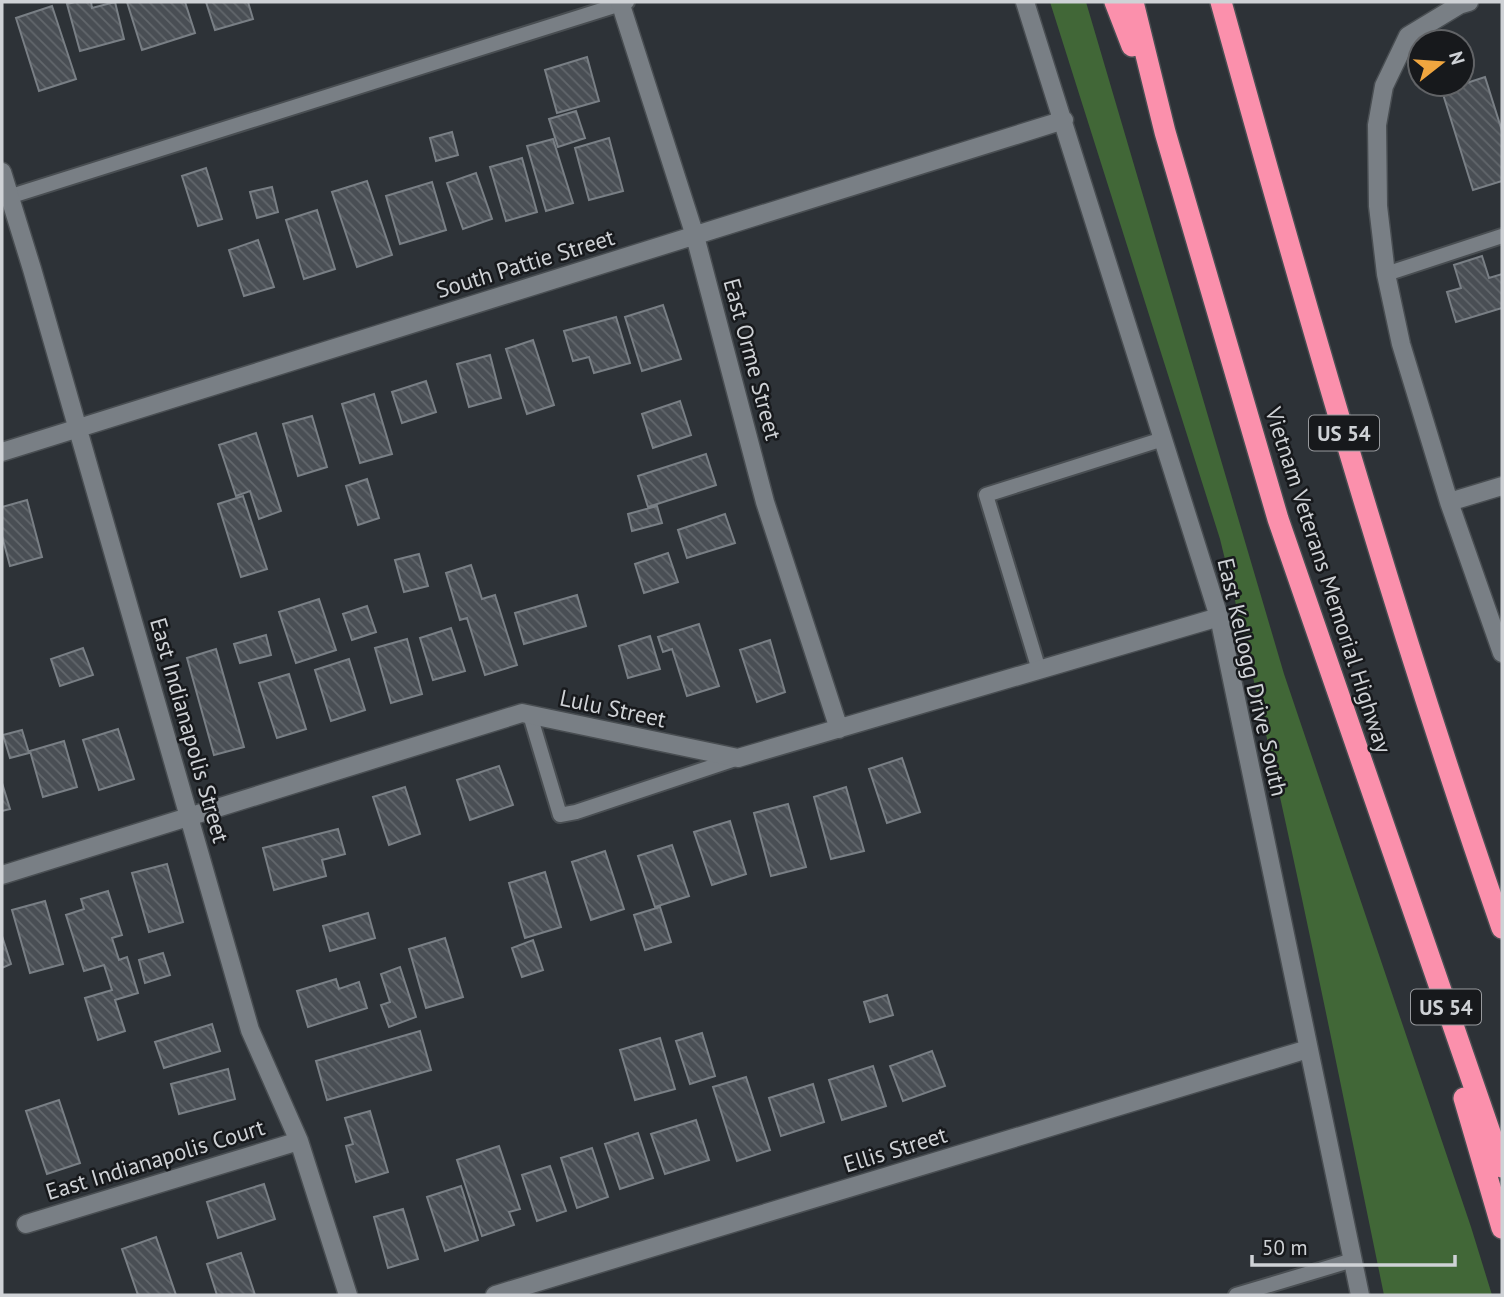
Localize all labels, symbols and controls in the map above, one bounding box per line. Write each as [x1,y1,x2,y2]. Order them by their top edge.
north arrow [1406,28,1476,98]
text: N [1444,49,1471,68]
street label: South Pattie Street [432,222,618,304]
street label: East Orme Street [717,275,789,443]
street label: Vietnam Veterans Memorial Highway [1259,403,1399,757]
road number: US 54 [1309,416,1379,450]
street label: East Kellogg Drive South [1211,555,1295,799]
street label: East Indianapolis Street [144,614,236,846]
street label: Lulu Street [557,683,669,733]
road number: US 54 [1411,990,1481,1024]
street label: East Indianapolis Court [42,1112,268,1206]
street label: Ellis Street [840,1120,950,1178]
scale bar [1252,1224,1455,1268]
text: 50 m [1262,1234,1308,1261]

